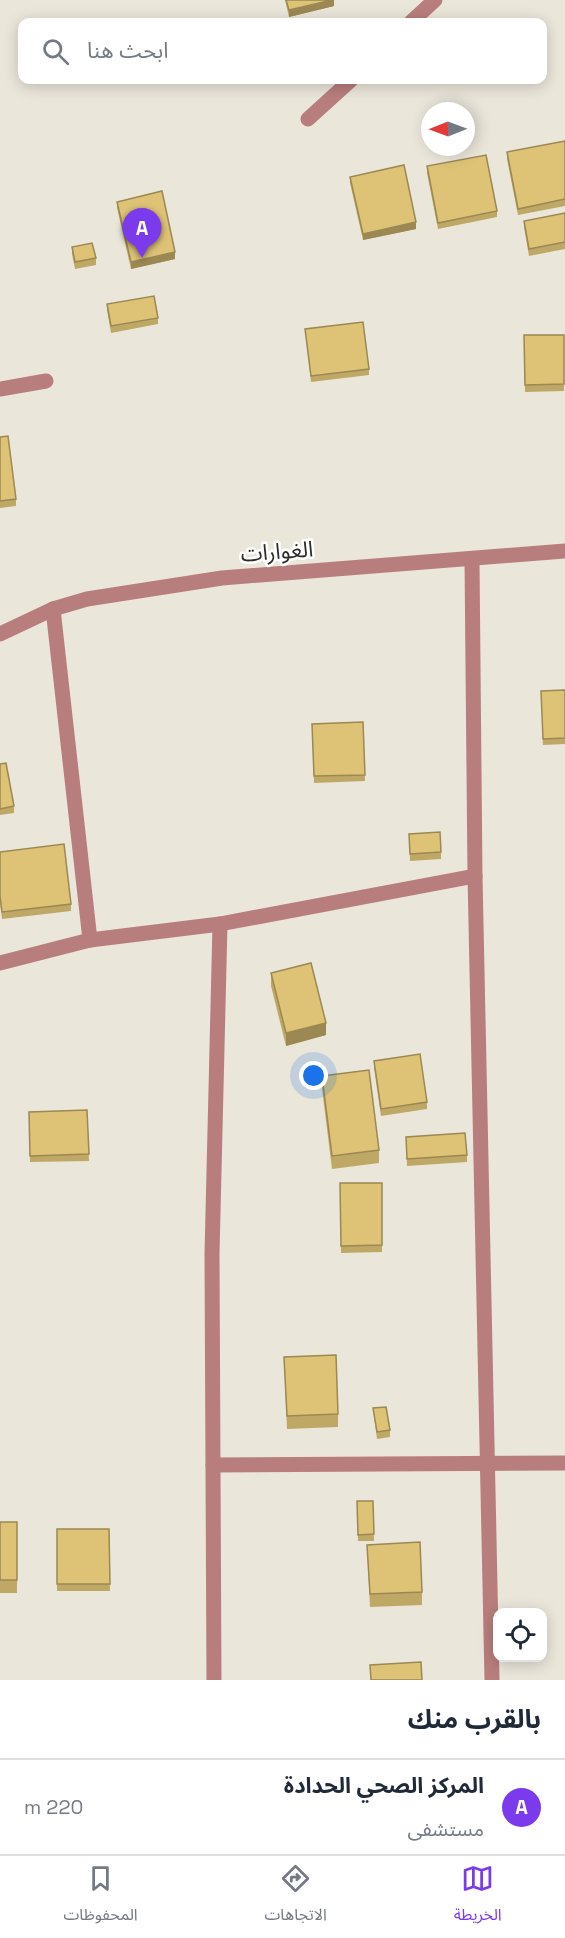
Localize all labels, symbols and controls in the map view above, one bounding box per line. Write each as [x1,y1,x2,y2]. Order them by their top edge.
search box [18,18,547,84]
icon: search [39,35,72,68]
text: ابحث هنا [87,36,168,64]
north arrow [421,102,475,156]
pin: A [122,208,162,258]
street label: الغوارات [240,534,314,568]
your location [299,1061,328,1090]
map controls [493,1608,547,1662]
button: locate [493,1608,547,1662]
text: بالقرب منك [408,1702,541,1736]
text: المركز الصحي الحدادة [284,1771,484,1799]
text: 220 m [24,1794,83,1820]
text: A [515,1794,528,1820]
text: مستشفى [407,1816,484,1842]
tab: المحفوظات [63,1862,138,1932]
tab: الاتجاهات [264,1862,327,1932]
tab: الخريطة [454,1862,502,1932]

